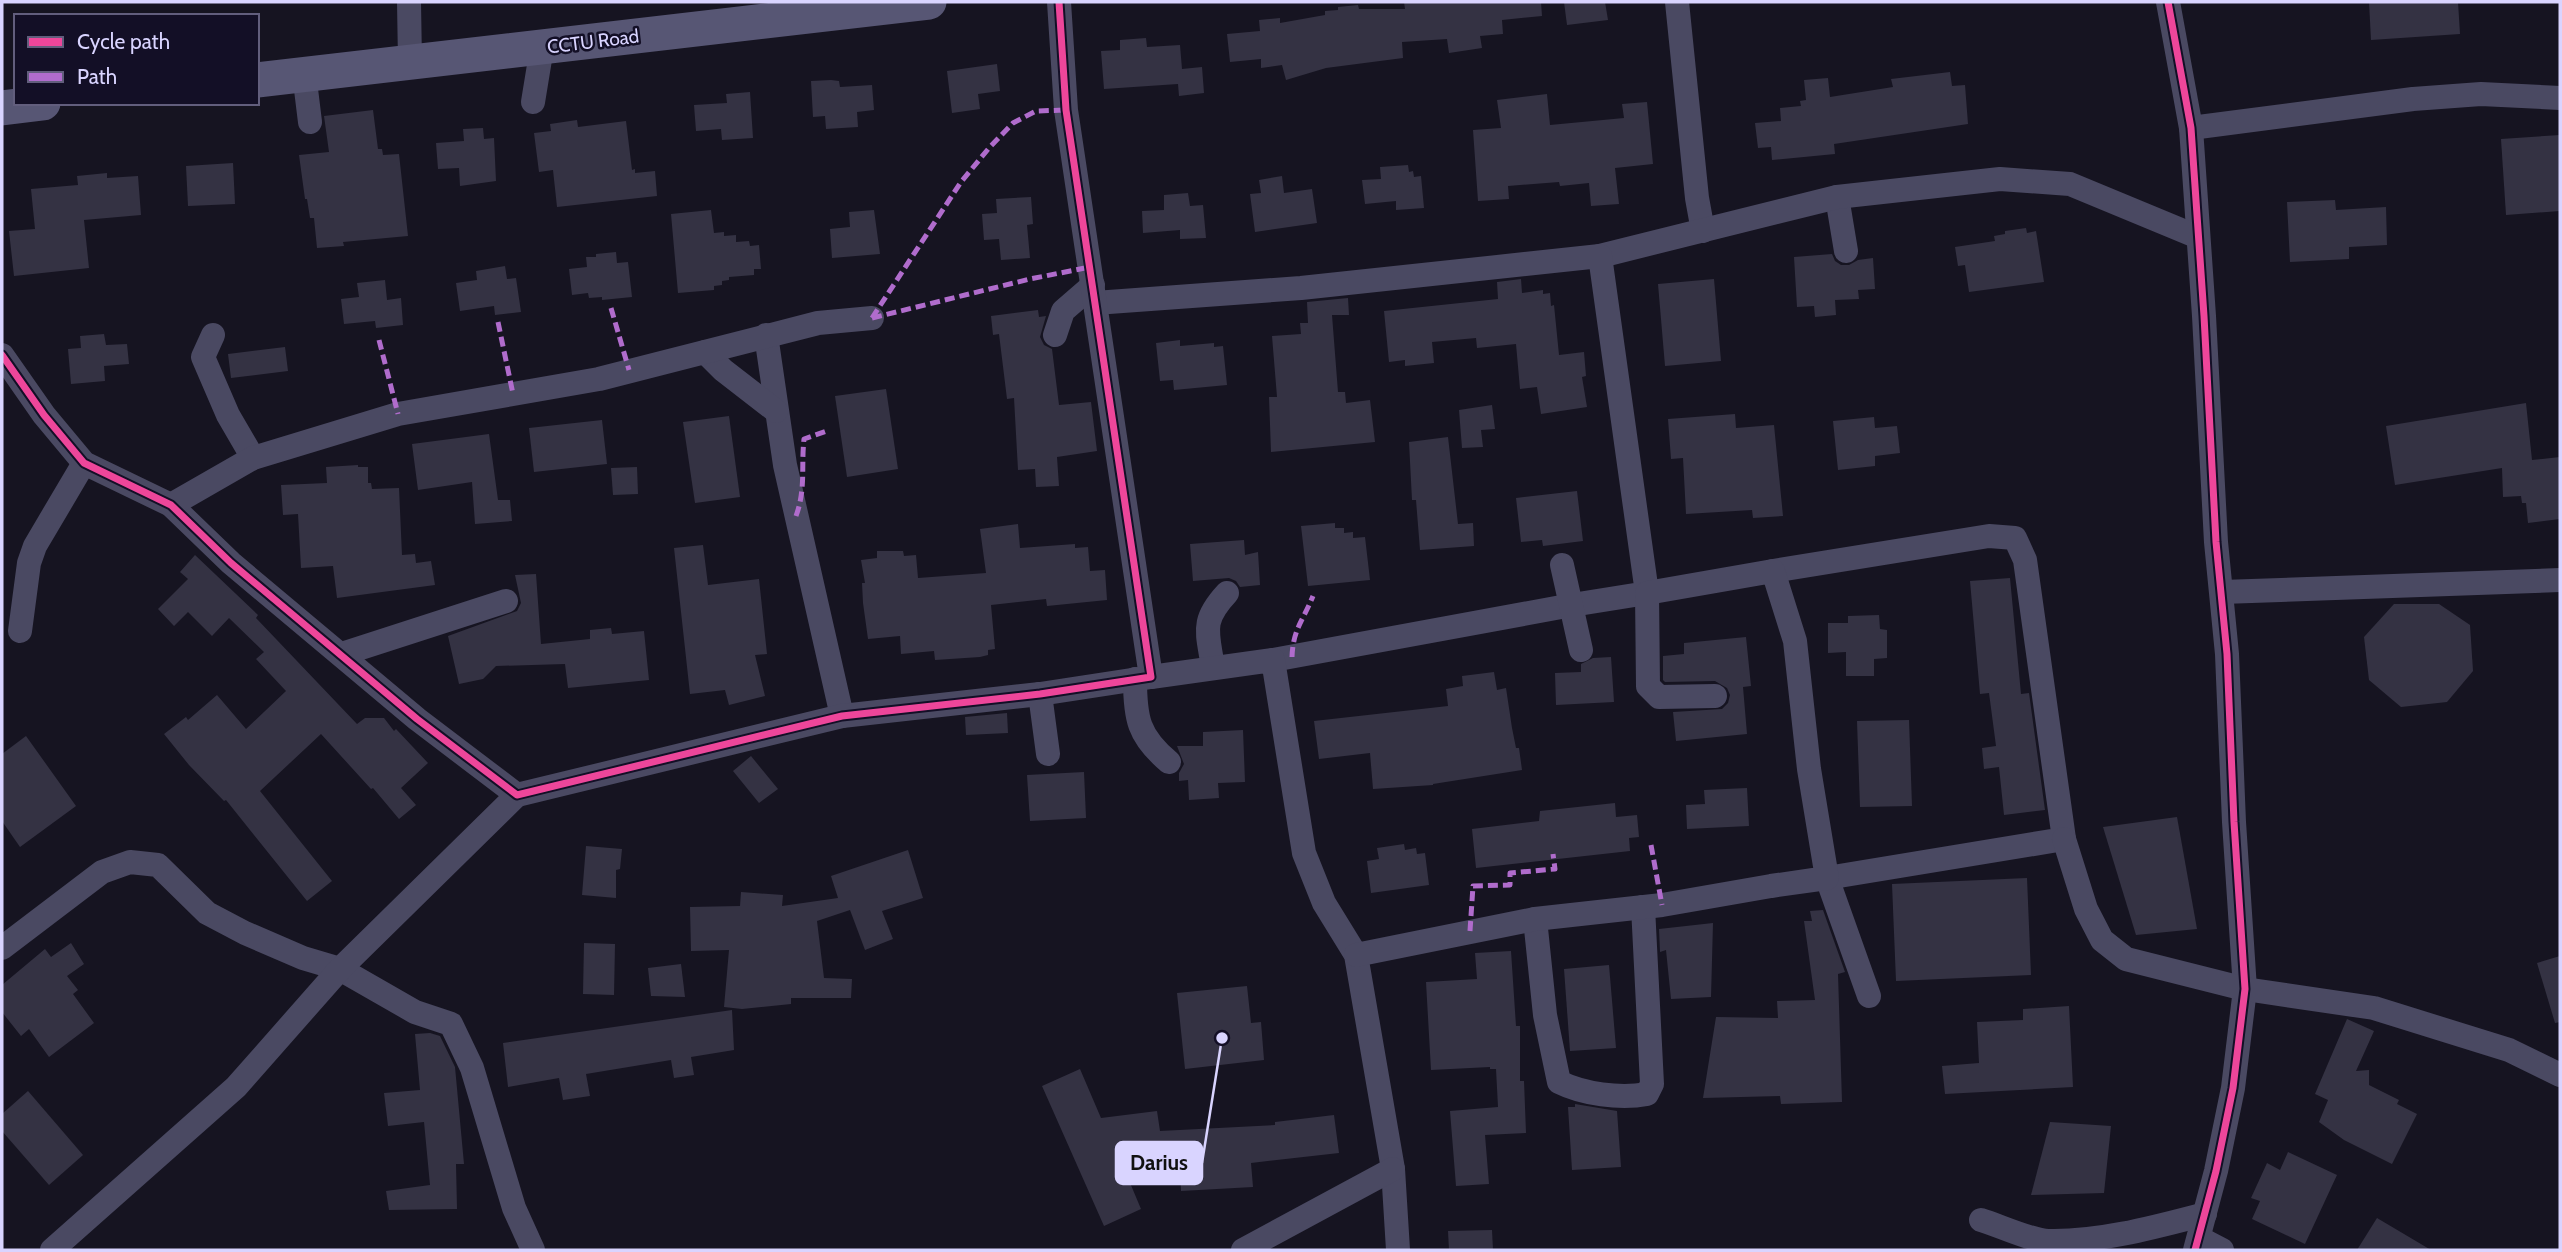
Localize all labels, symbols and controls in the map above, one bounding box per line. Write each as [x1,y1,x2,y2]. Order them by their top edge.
legend [14,14,259,105]
street label: CCTU Road [546,24,640,59]
text: Cycle path [77,29,170,54]
text: Path [77,64,117,89]
callout: Darius [1116,1142,1202,1184]
text: Darius [1130,1150,1188,1175]

